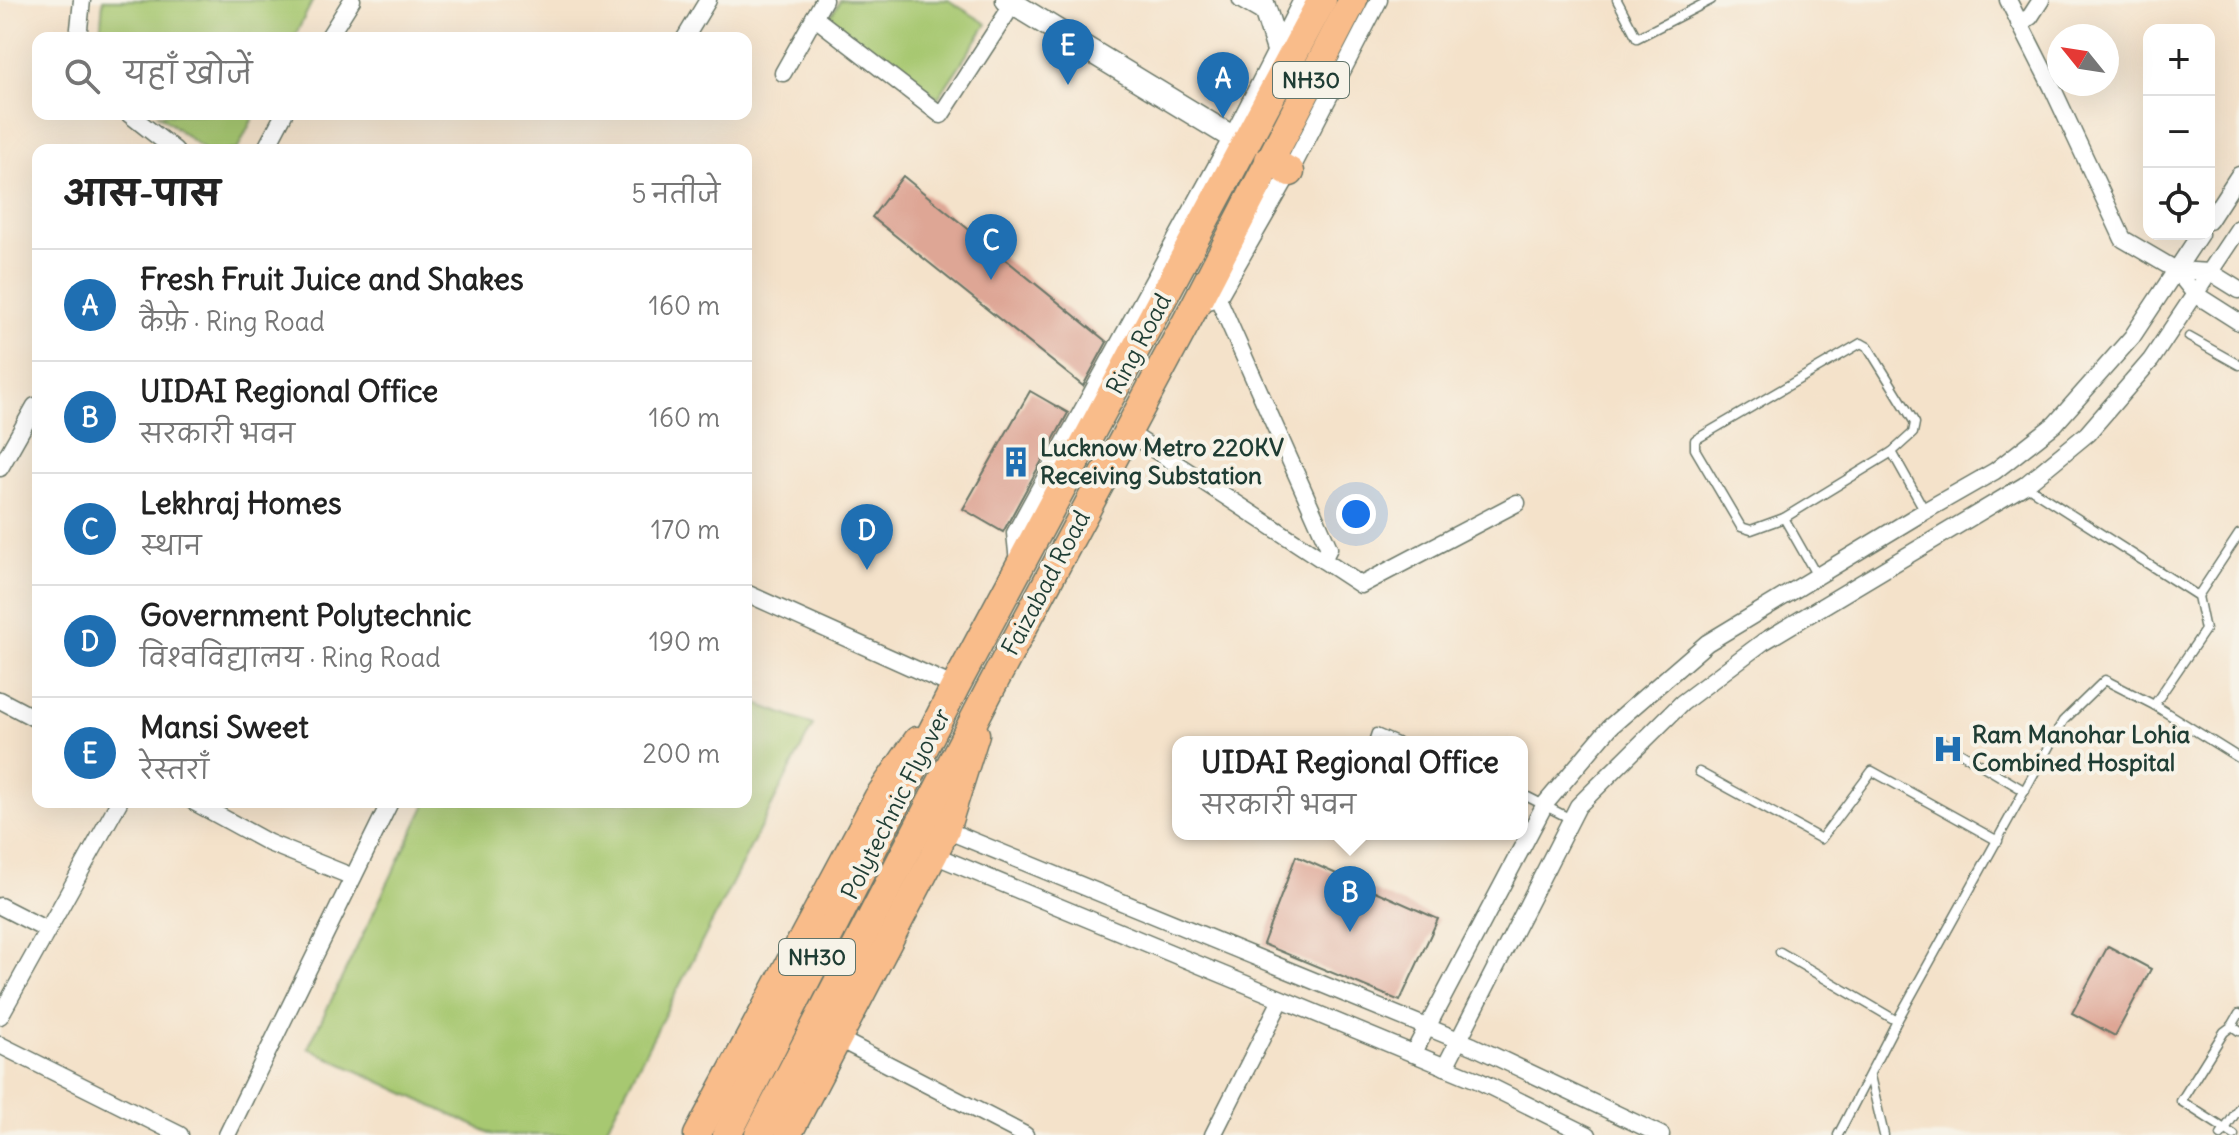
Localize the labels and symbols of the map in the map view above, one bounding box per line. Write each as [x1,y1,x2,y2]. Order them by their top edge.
pin: E [1042,19,1094,85]
north arrow [2047,24,2119,96]
pin: A [1197,52,1249,118]
road number: NH30 [1273,62,1349,98]
pin: C [965,214,1017,280]
street label: Ring Road [1099,288,1177,399]
place label: Lucknow Metro 220KV Receiving Substation [1040,432,1284,490]
building icon: Lucknow Metro 220KV Receiving Substation [999,445,1033,479]
your location [1336,494,1376,534]
pin: D [841,504,893,570]
street label: Faizabad Road [994,505,1096,660]
street label: Polytechnic Flyover [834,703,956,904]
place label: Ram Manohar Lohia Combined Hospital [1972,719,2191,777]
hospital icon: Ram Manohar Lohia Combined Hospital [1931,732,1965,766]
pin: B [1324,866,1376,932]
road number: NH30 [779,939,855,975]

